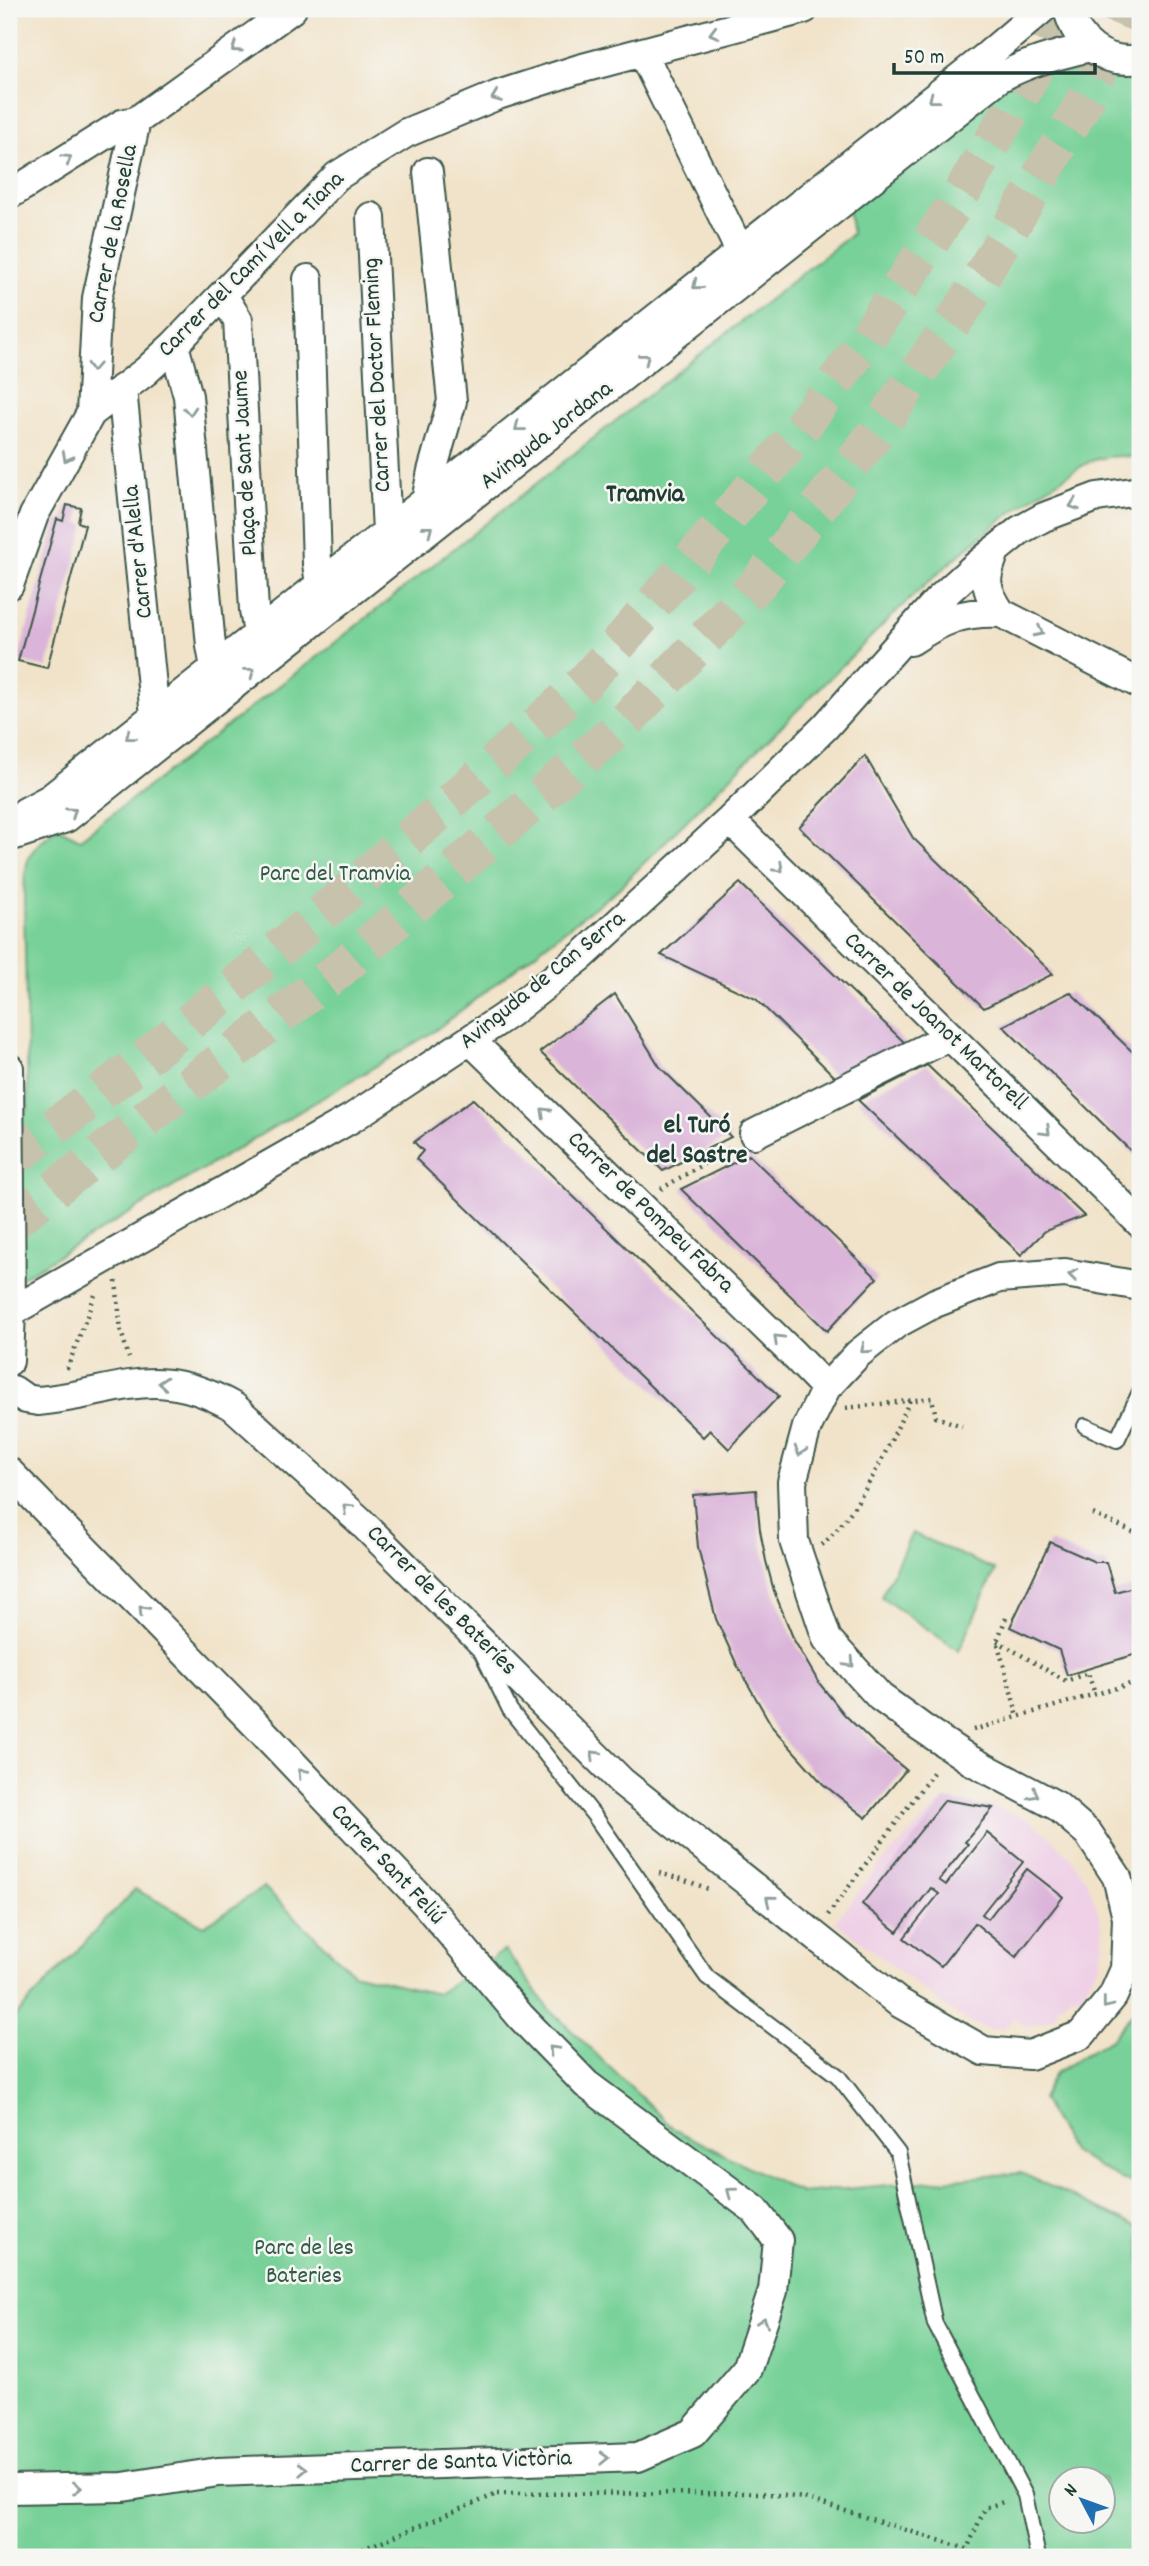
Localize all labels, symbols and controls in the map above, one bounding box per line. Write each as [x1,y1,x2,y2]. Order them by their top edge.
one-way arrow [708,25,720,39]
scale bar [894,32,1095,76]
one-way arrow [231,40,244,52]
text: 50 m [904,44,944,74]
one-way arrow [490,88,502,102]
one-way arrow [928,90,940,103]
street label: Carrer de la Rosella [80,141,148,326]
one-way arrow [59,154,72,167]
street label: Carrer del Camí Vell a Tiana [151,163,354,366]
street label: Carrer del Doctor Fleming [355,257,401,493]
one-way arrow [692,277,704,290]
one-way arrow [637,354,650,366]
one-way arrow [86,362,101,373]
street label: Plaça de Sant Jaume [224,369,268,557]
street label: Avinguda Jordana [473,373,621,499]
one-way arrow [182,406,197,417]
one-way arrow [514,419,527,431]
one-way arrow [62,449,75,462]
district label: Tramvia [606,477,685,514]
street label: Carrer d'Alella [115,483,163,620]
one-way arrow [1068,497,1080,511]
one-way arrow [421,526,433,539]
one-way arrow [1032,624,1044,638]
one-way arrow [243,667,255,680]
one-way arrow [125,728,138,740]
one-way arrow [64,808,77,820]
park label: Parc del Tramvia [259,858,411,892]
one-way arrow [770,860,783,873]
street label: Avinguda de Can Serra [453,903,634,1059]
street label: Carrer de Joanot Martorell [835,925,1035,1119]
one-way arrow [540,1107,553,1120]
district label: el Turó del Sastre [646,1108,748,1175]
one-way arrow [1038,1122,1051,1135]
street label: Carrer de Pompeu Fabra [559,1124,742,1303]
one-way arrow [1067,1268,1079,1283]
one-way arrow [774,1334,787,1347]
one-way arrow [860,1341,873,1353]
one-way arrow [157,1376,169,1391]
one-way arrow [794,1445,809,1457]
one-way arrow [342,1504,355,1517]
street label: Carrer de les Bateríes [358,1518,524,1684]
one-way arrow [139,1605,152,1618]
one-way arrow [841,1655,854,1668]
one-way arrow [591,1751,603,1763]
one-way arrow [297,1768,310,1781]
one-way arrow [1027,1786,1039,1799]
street label: Carrer Sant Feliú [322,1797,452,1933]
one-way arrow [765,1896,778,1908]
one-way arrow [1103,1996,1116,2008]
one-way arrow [549,2045,562,2058]
one-way arrow [726,2188,738,2200]
park label: Parc de les Bateries [254,2232,354,2294]
one-way arrow [754,2316,769,2328]
street label: Carrer de Santa Victòria [350,2442,573,2484]
one-way arrow [599,2450,610,2465]
one-way arrow [298,2462,309,2477]
north arrow [1048,2464,1118,2534]
text: N [1059,2479,1085,2504]
one-way arrow [72,2480,83,2496]

